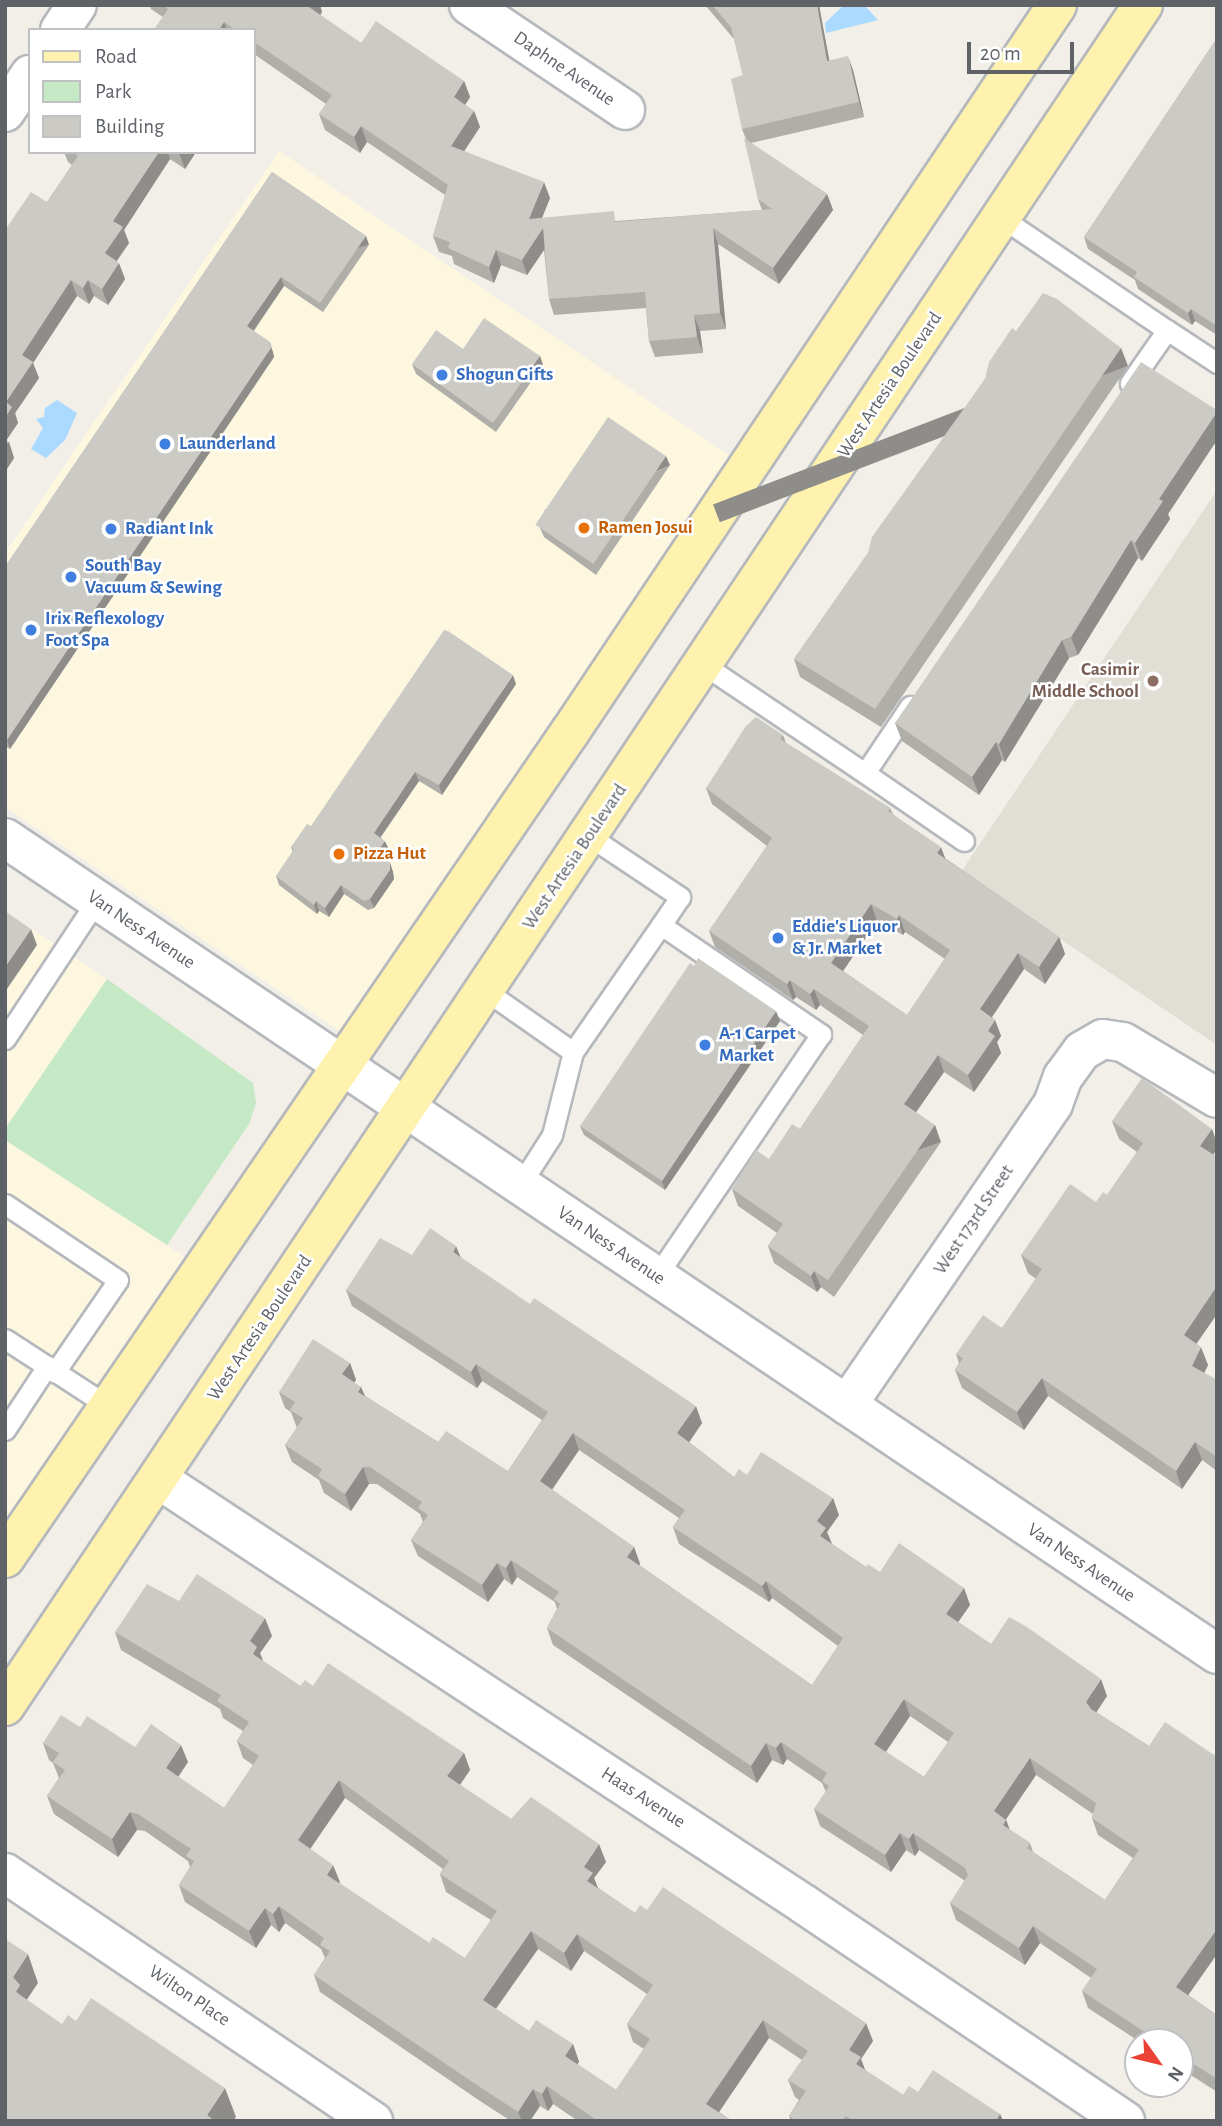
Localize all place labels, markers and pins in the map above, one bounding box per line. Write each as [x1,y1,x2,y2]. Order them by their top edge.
place label: Shogun Gifts [456,364,553,386]
marker: Shogun Gifts [434,367,450,383]
place label: Launderland [179,433,276,455]
marker: Launderland [157,436,173,452]
place label: Ramen Josui [598,517,693,539]
place label: Radiant Ink [125,518,213,540]
marker: Ramen Josui [576,520,592,536]
marker: Radiant Ink [103,521,119,537]
place label: South Bay Vacuum & Sewing [85,555,222,599]
marker: South Bay Vacuum & Sewing [63,569,79,585]
place label: Irix Reflexology Foot Spa [45,608,164,652]
marker: Irix Reflexology Foot Spa [23,622,39,638]
place label: Casimir Middle School [1032,659,1139,703]
marker: Casimir Middle School [1145,673,1161,689]
place label: Pizza Hut [353,843,426,865]
marker: Pizza Hut [331,846,347,862]
place label: Eddie's Liquor & Jr. Market [792,916,898,960]
marker: Eddie's Liquor & Jr. Market [770,930,786,946]
place label: A-1 Carpet Market [719,1023,796,1067]
marker: A-1 Carpet Market [697,1037,713,1053]

